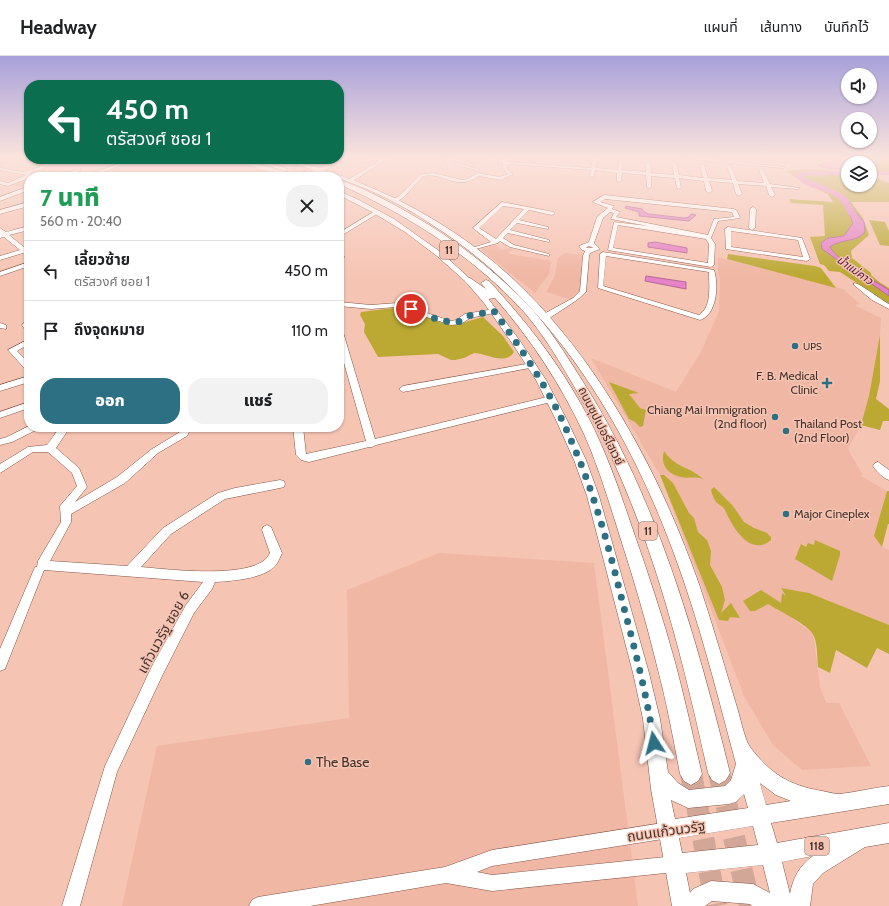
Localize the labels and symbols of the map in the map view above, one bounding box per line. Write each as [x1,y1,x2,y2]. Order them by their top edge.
road number: 11 [440,241,458,259]
water label: น้ำแม่คาว [834,252,877,288]
pin [394,292,428,326]
place label: UPS [803,340,822,353]
marker: UPS [790,341,800,351]
place label: F. B. Medical Clinic [756,368,819,397]
marker: F. B. Medical Clinic [821,377,833,389]
street label: ถนนซุปเปอร์ไฮเวย์ [575,384,628,468]
place label: Chiang Mai Immigration (2nd floor) [647,402,767,431]
marker: Chiang Mai Immigration (2nd floor) [770,412,780,422]
place label: Thailand Post (2nd Floor) [794,416,862,445]
marker: Thailand Post (2nd Floor) [781,426,791,436]
place label: Major Cineplex [794,506,870,521]
marker: Major Cineplex [781,509,791,519]
road number: 11 [639,522,657,540]
street label: แก้วนวรัฐ ซอย 6 [133,588,193,676]
position arrow [633,722,675,764]
place label: The Base [316,753,369,771]
marker: The Base [303,757,313,767]
street label: ถนนแก้วนวรัฐ [626,817,707,845]
road number: 118 [805,837,829,855]

